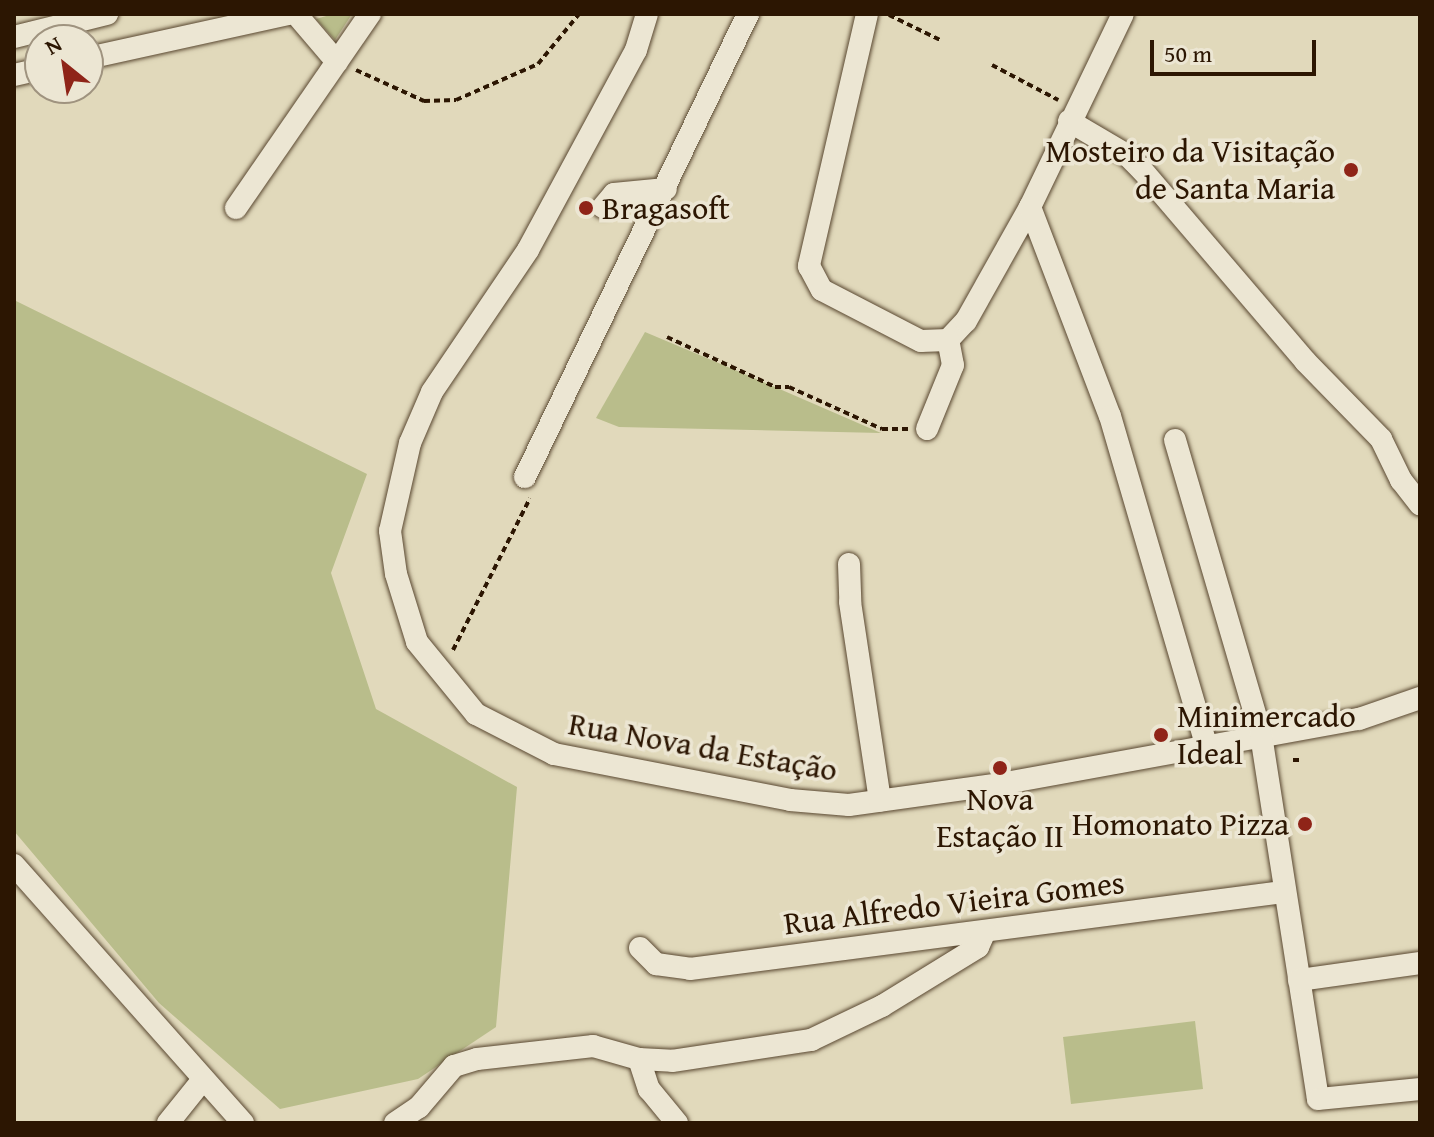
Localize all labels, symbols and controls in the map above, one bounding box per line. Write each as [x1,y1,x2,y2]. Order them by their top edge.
north arrow [24,24,104,104]
scale bar [1154,24,1320,74]
text: N [39,27,67,62]
text: 50 m [1164,36,1212,71]
place label: Mosteiro da Visitação de Santa Maria [1045,133,1335,208]
marker: Mosteiro da Visitação de Santa Maria [1342,161,1360,179]
place label: Bragasoft [602,189,730,227]
marker: Bragasoft [577,199,595,217]
place label: Minimercado Ideal [1177,698,1356,773]
street label: Rua Nova da Estação [566,704,840,790]
marker: Minimercado Ideal [1152,726,1170,744]
marker: Nova Estação II [991,759,1009,777]
place label: Nova Estação II [936,781,1064,856]
place label: Homonato Pizza [1072,805,1289,843]
marker: Homonato Pizza [1296,815,1314,833]
street label: Rua Alfredo Vieira Gomes [782,863,1126,943]

